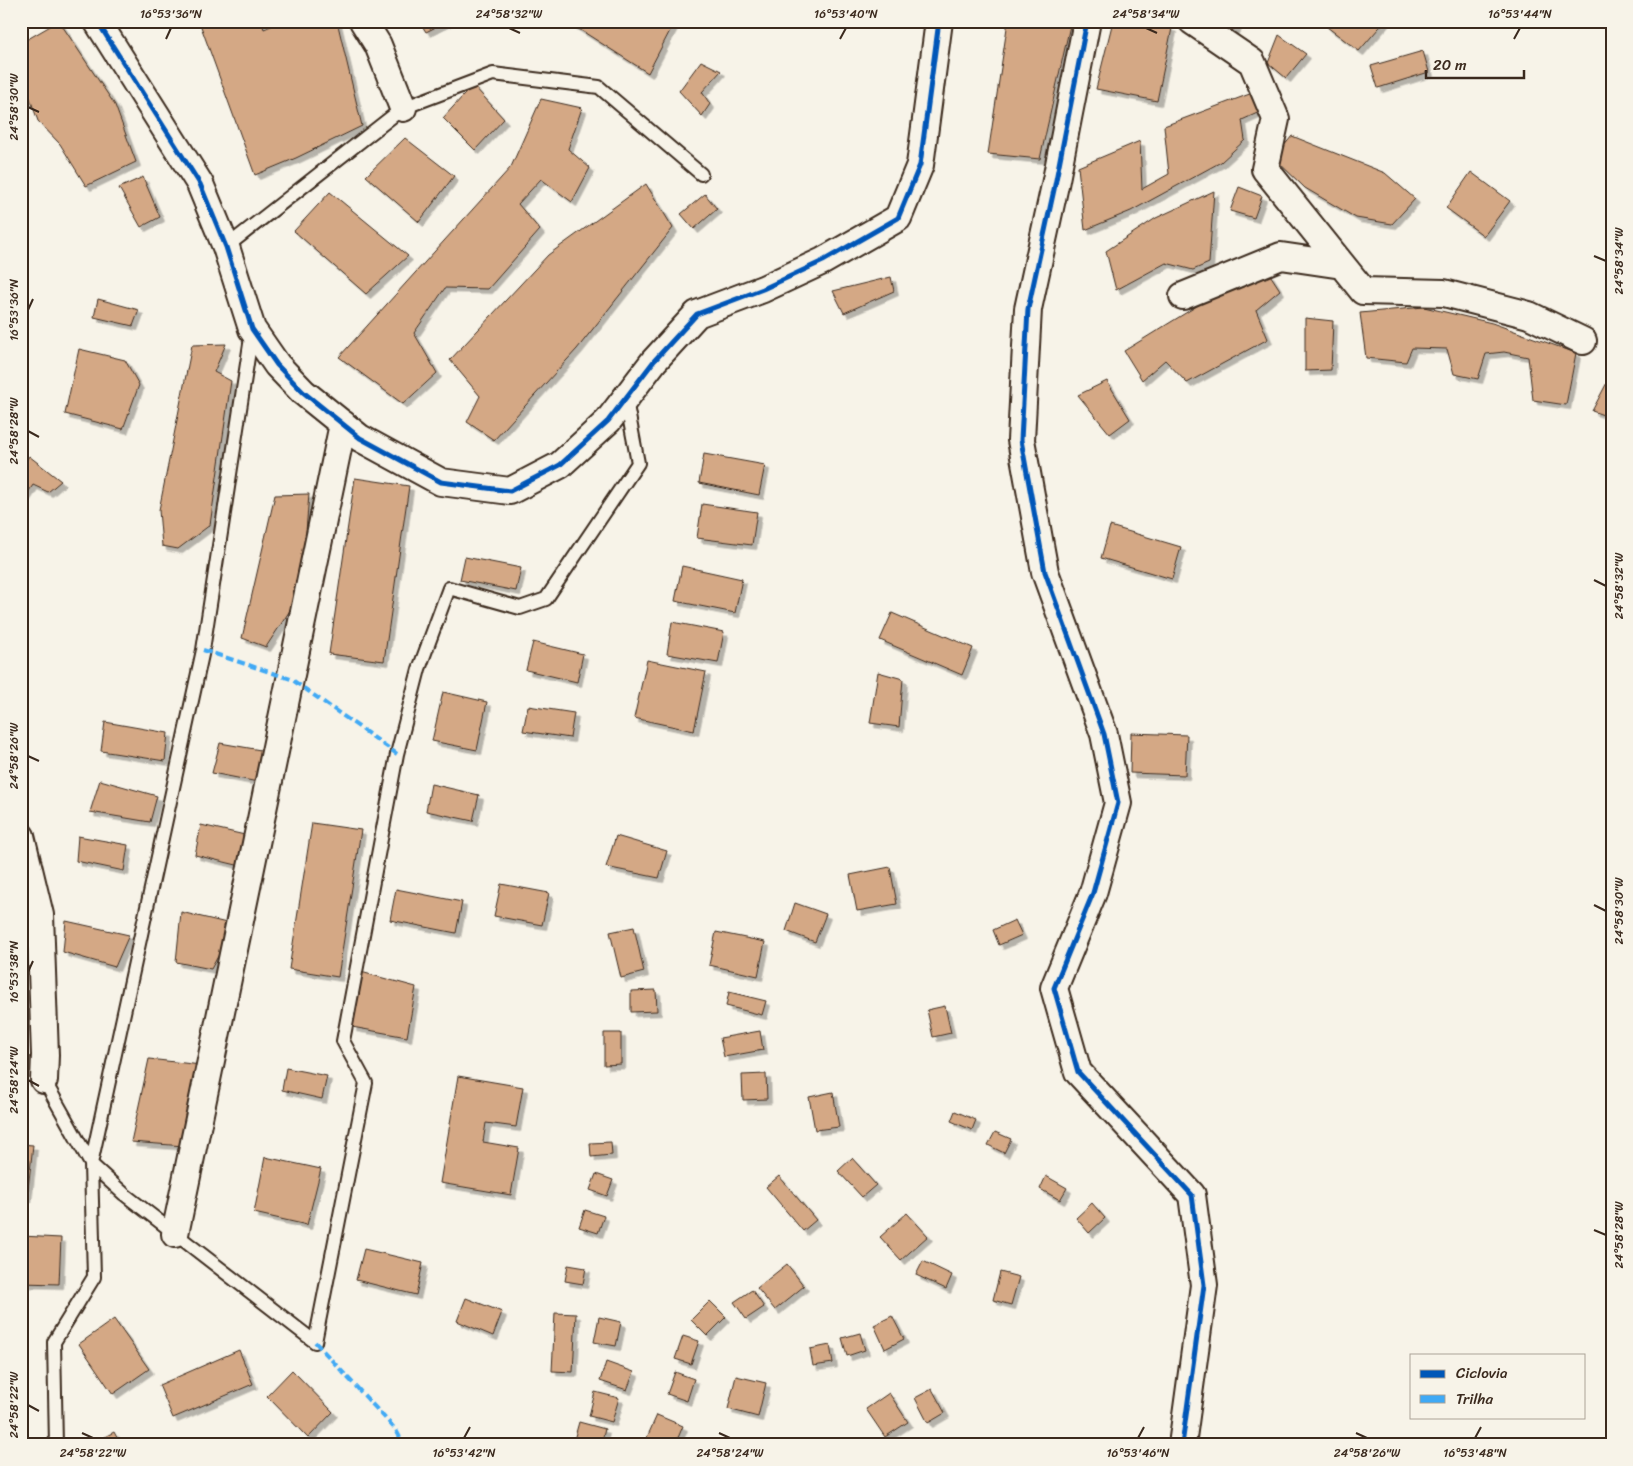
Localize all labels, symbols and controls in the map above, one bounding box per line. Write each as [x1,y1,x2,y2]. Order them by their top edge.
text: 16°53'36"N [140,3,203,25]
text: 24°58'32"W [476,3,543,25]
text: 16°53'40"N [814,3,879,25]
text: 24°58'34"W [1113,3,1180,25]
text: 16°53'44"N [1488,3,1553,25]
scale bar [1426,48,1523,80]
text: 20 m [1433,52,1467,78]
text: 24°58'30"W [3,73,25,141]
text: 24°58'34"W [1608,227,1630,294]
text: 16°53'36"N [3,278,25,341]
text: 24°58'28"W [3,397,25,465]
text: 24°58'32"W [1608,552,1630,619]
text: 24°58'26"W [3,722,25,789]
text: 24°58'30"W [1608,877,1630,945]
text: 16°53'38"N [3,940,25,1003]
text: 24°58'24"W [3,1046,25,1114]
text: 24°58'28"W [1608,1201,1630,1269]
legend [1410,1354,1586,1418]
text: Ciclovia [1456,1360,1508,1386]
text: 24°58'22"W [3,1371,25,1438]
text: Trilha [1456,1386,1493,1412]
text: 24°58'22"W [60,1442,127,1464]
text: 16°53'42"N [432,1442,496,1464]
text: 24°58'24"W [696,1442,764,1464]
text: 16°53'46"N [1106,1442,1170,1464]
text: 24°58'26"W [1334,1442,1401,1464]
text: 16°53'48"N [1443,1442,1507,1464]

